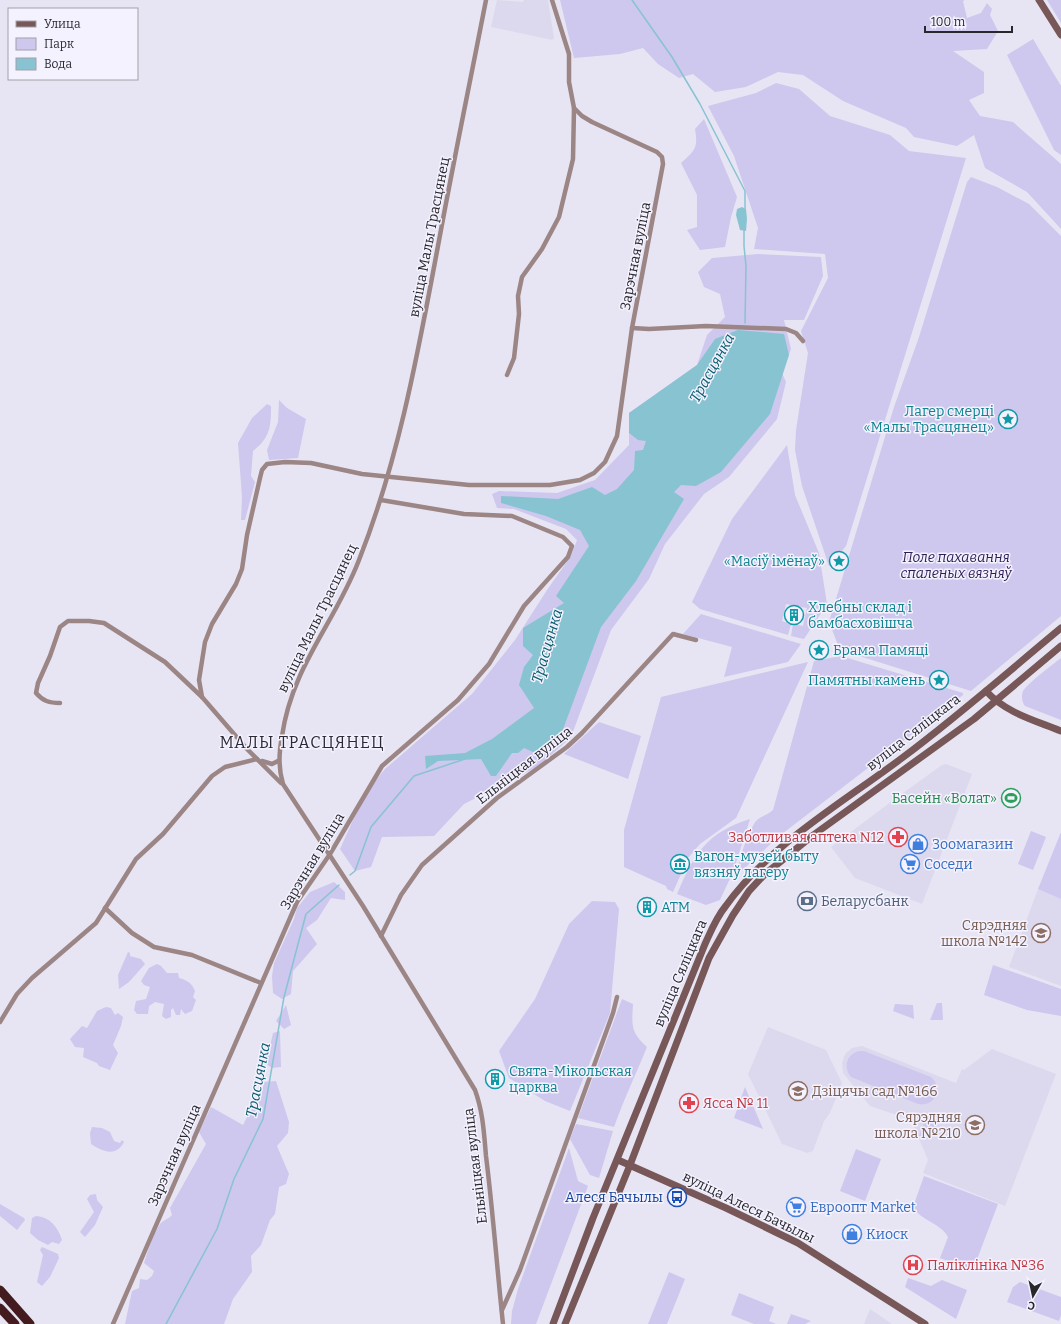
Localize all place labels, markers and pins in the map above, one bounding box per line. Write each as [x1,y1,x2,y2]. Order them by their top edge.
place label: Лагер смерці «Малы Трасцянец» [864,403,994,436]
place icon: Лагер смерці «Малы Трасцянец» [997,408,1019,430]
place icon: «Масіў імёнаў» [828,550,850,572]
place label: «Масіў імёнаў» [724,553,825,570]
place label: Хлебны склад і бамбасховішча [808,599,913,632]
building icon: Хлебны склад і бамбасховішча [783,604,805,626]
place icon: Брама Памяці [808,639,830,661]
place label: Брама Памяці [833,642,929,659]
place icon: Памятны камень [928,669,950,691]
place label: Памятны камень [808,672,925,689]
sports icon: Басейн «Волат» [1000,787,1022,809]
place label: Басейн «Волат» [892,790,997,807]
pharmacy icon: Заботливая аптека N12 [887,826,909,848]
place label: Заботливая аптека N12 [728,829,884,846]
shop icon: Зоомагазин [907,833,929,855]
place label: Зоомагазин [932,836,1013,853]
place label: Вагон-музей быту вязняў лагеру [694,848,819,881]
museum icon: Вагон-музей быту вязняў лагеру [669,853,691,875]
supermarket icon: Соседи [899,853,921,875]
place label: Соседи [924,856,973,873]
bank icon: Беларусбанк [796,890,818,912]
place label: Беларусбанк [821,893,910,910]
building icon: АТМ [636,896,658,918]
place label: АТМ [661,899,690,916]
place label: Сярэдняя школа №142 [941,917,1027,950]
school or university icon: Сярэдняя школа №142 [1030,922,1052,944]
place label: Свята-Мікольская царква [509,1063,632,1096]
building icon: Свята-Мікольская царква [484,1068,506,1090]
school or university icon: Дзіцячы сад №166 [787,1080,809,1102]
place label: Дзіцячы сад №166 [812,1083,937,1100]
pharmacy icon: Ясса № 11 [678,1092,700,1114]
place label: Ясса № 11 [703,1095,768,1112]
place label: Сярэдняя школа №210 [874,1109,961,1142]
school or university icon: Сярэдняя школа №210 [964,1114,986,1136]
bus stop icon: Алеся Бачылы [666,1186,688,1208]
place label: Алеся Бачылы [565,1189,663,1206]
supermarket icon: Евроопт Market [785,1196,807,1218]
place label: Евроопт Market [810,1199,916,1216]
shop icon: Киоск [841,1223,863,1245]
place label: Киоск [866,1226,909,1243]
hospital icon: Паліклініка №36 [902,1254,924,1276]
place label: Паліклініка №36 [927,1257,1044,1274]

